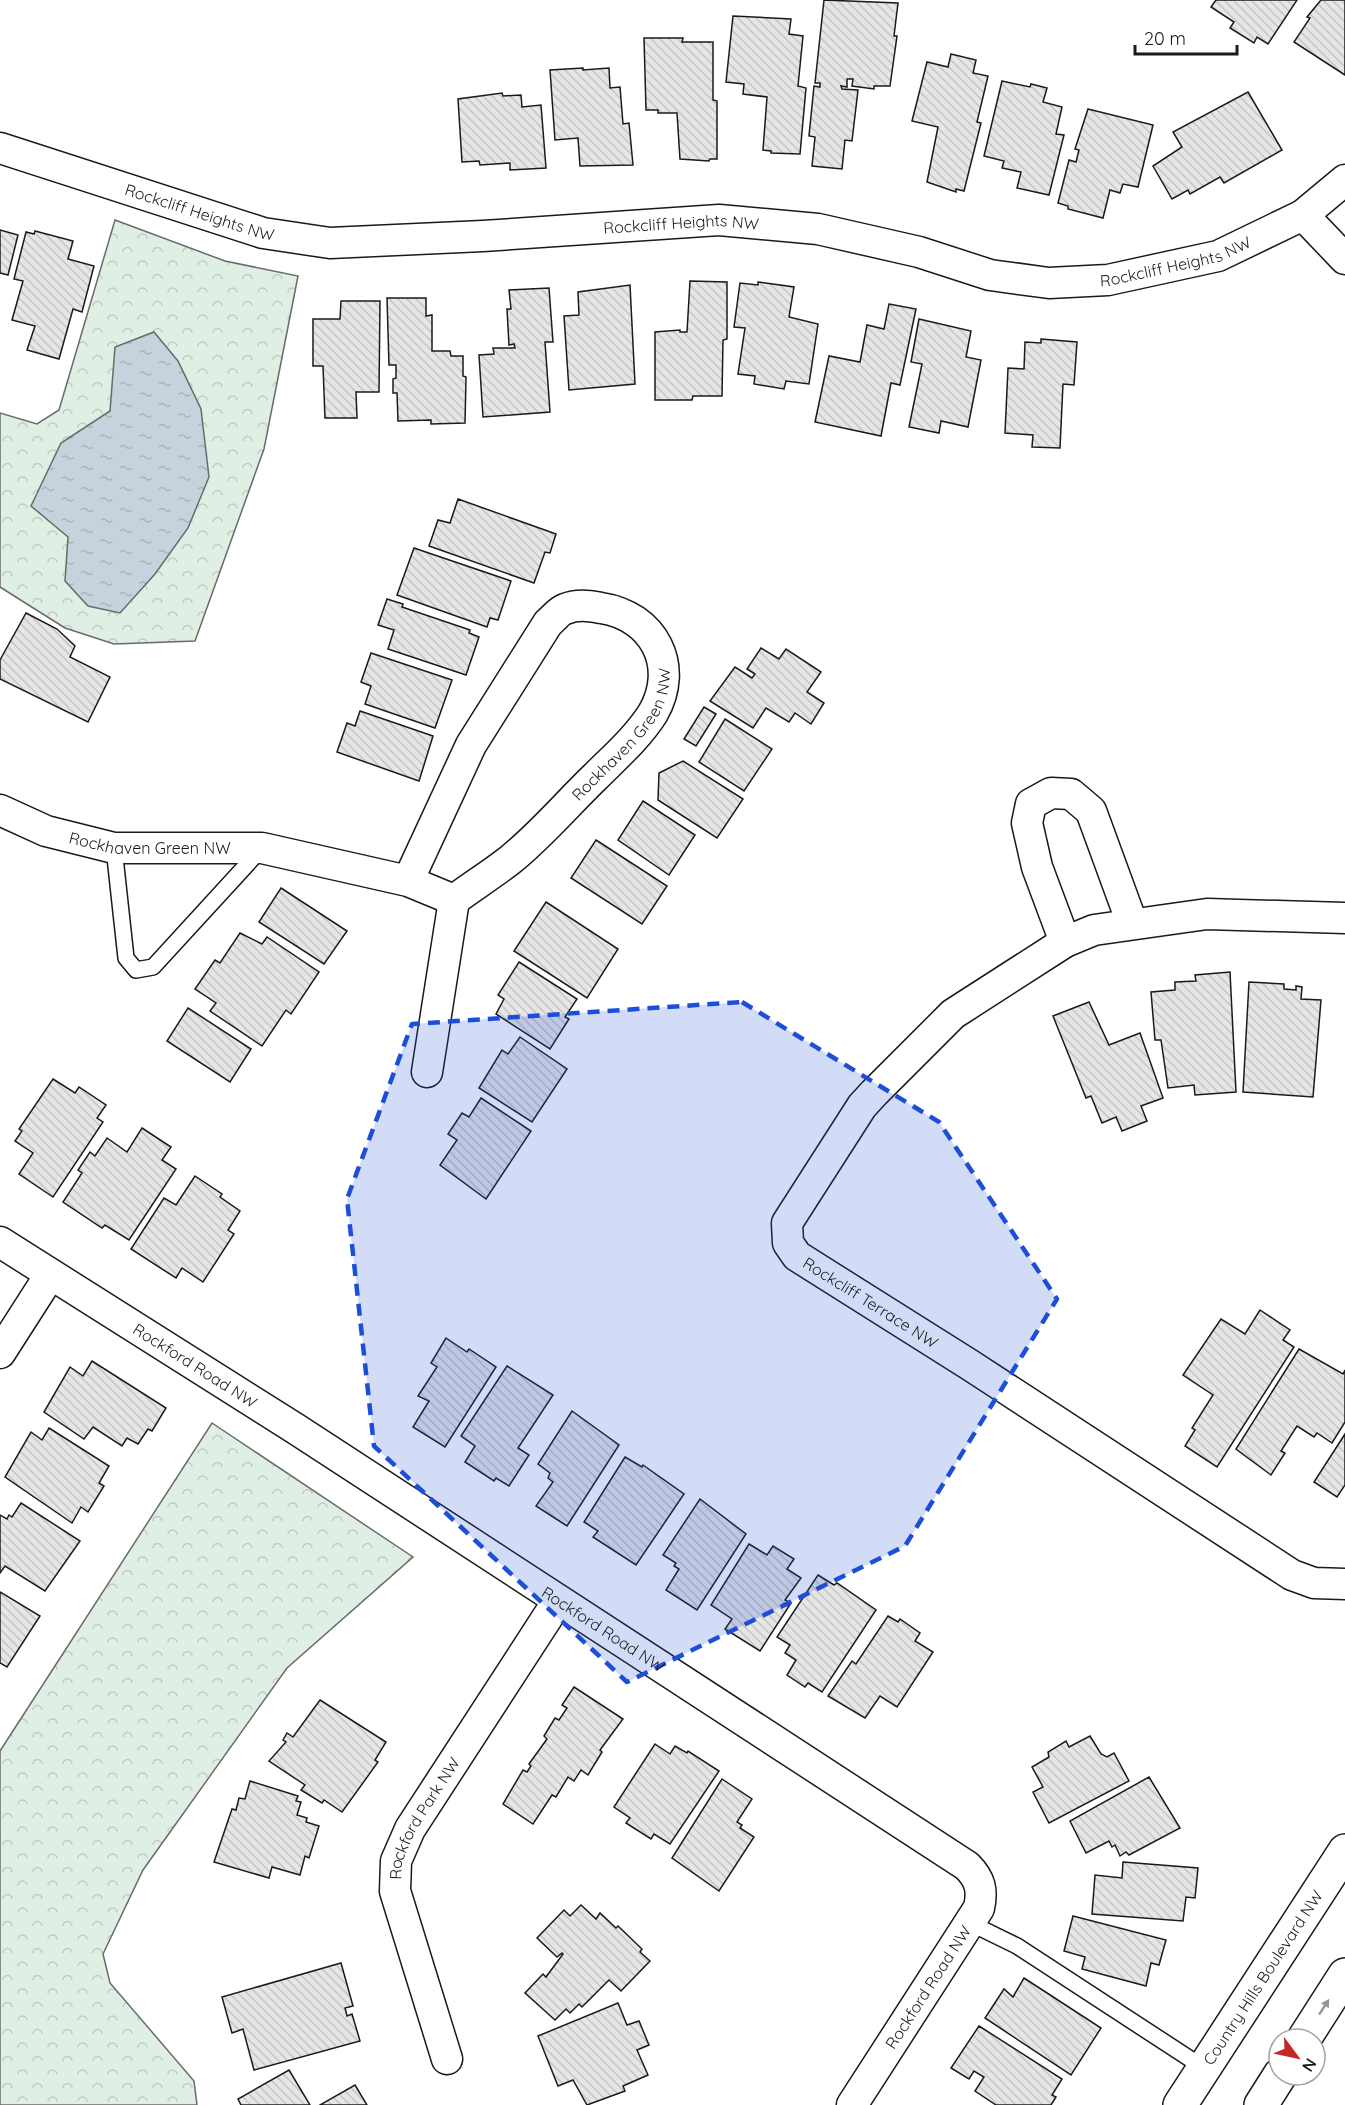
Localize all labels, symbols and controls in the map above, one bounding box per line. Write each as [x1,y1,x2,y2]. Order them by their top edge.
scale bar [1135,18,1237,56]
text: 20 m [1144,27,1186,50]
street label: Rockcliff Heights NW [123,179,276,245]
street label: Rockcliff Heights NW [603,210,760,238]
street label: Rockcliff Heights NW [1099,232,1254,290]
street label: Rockhaven Green NW [567,668,674,805]
street label: Rockhaven Green NW [67,827,231,858]
street label: Rockcliff Terrace NW [799,1252,942,1352]
street label: Rockford Road NW [129,1319,261,1412]
street label: Rockford Road NW [538,1582,669,1677]
street label: Rockford Park NW [385,1753,464,1880]
street label: Country Hills Boulevard NW [1198,1887,1326,2069]
street label: Rockford Road NW [881,1922,975,2052]
one-way arrow [1319,1999,1330,2015]
north arrow [1267,2027,1327,2087]

